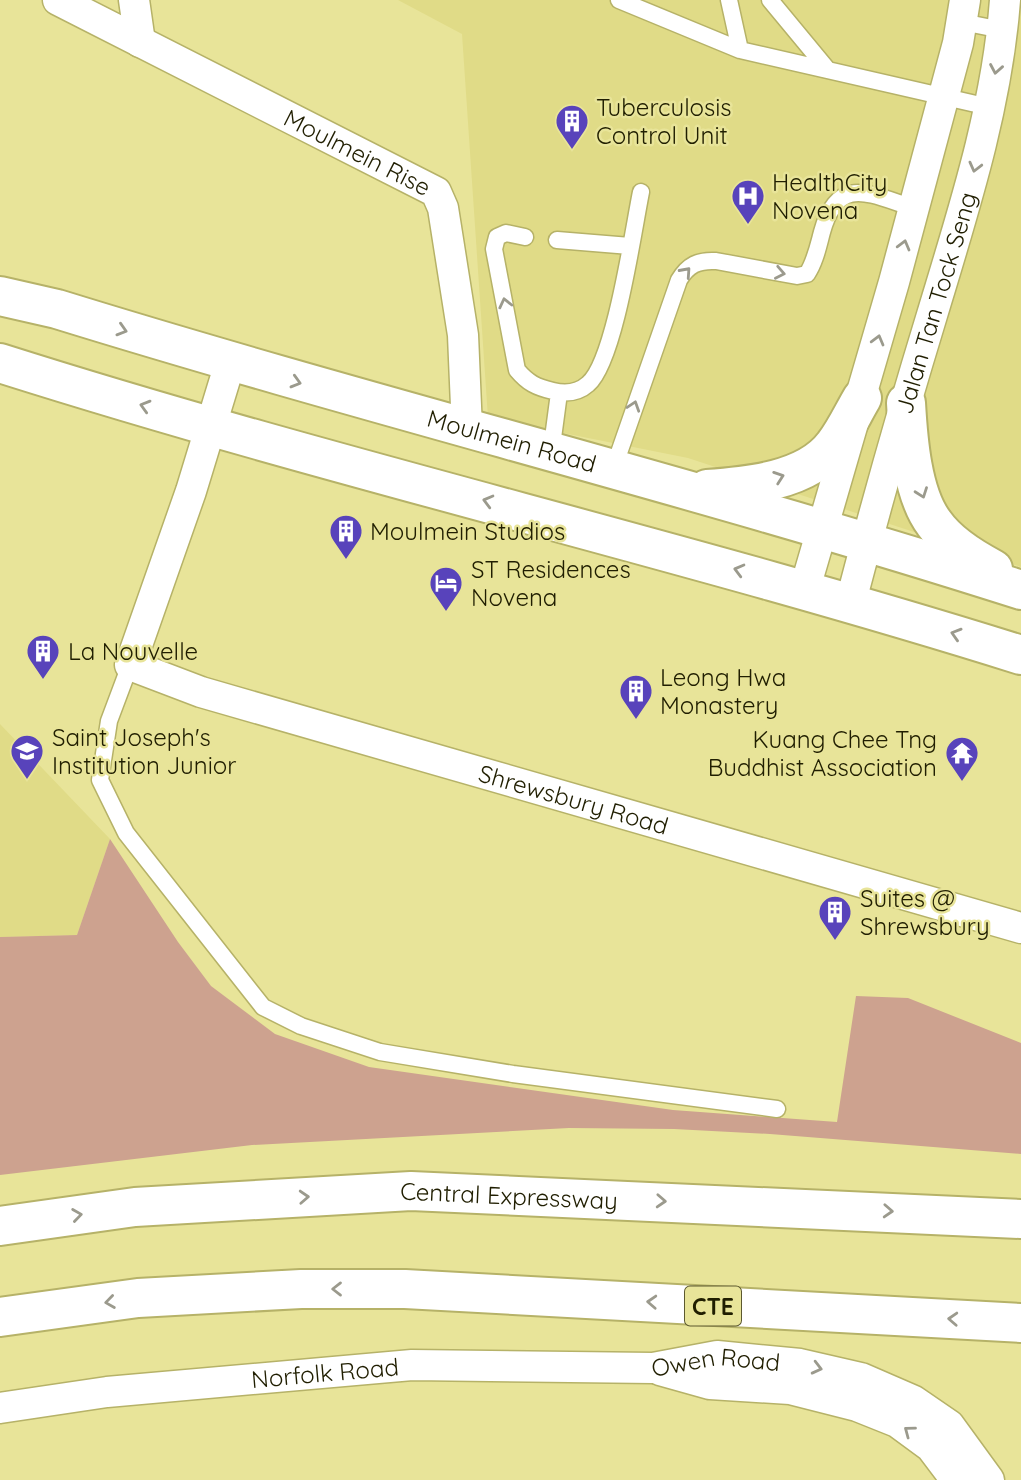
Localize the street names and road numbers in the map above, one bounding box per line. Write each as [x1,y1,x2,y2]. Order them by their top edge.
street label: Moulmein Rise [279,102,436,202]
street label: Jalan Tan Tock Seng [888,189,983,417]
street label: Moulmein Road [424,403,600,479]
street label: Shrewsbury Road [475,758,672,841]
street label: Central Expressway [399,1176,619,1215]
road number: CTE [685,1287,741,1326]
street label: Owen Road [649,1341,782,1383]
street label: Norfolk Road [250,1351,400,1394]

